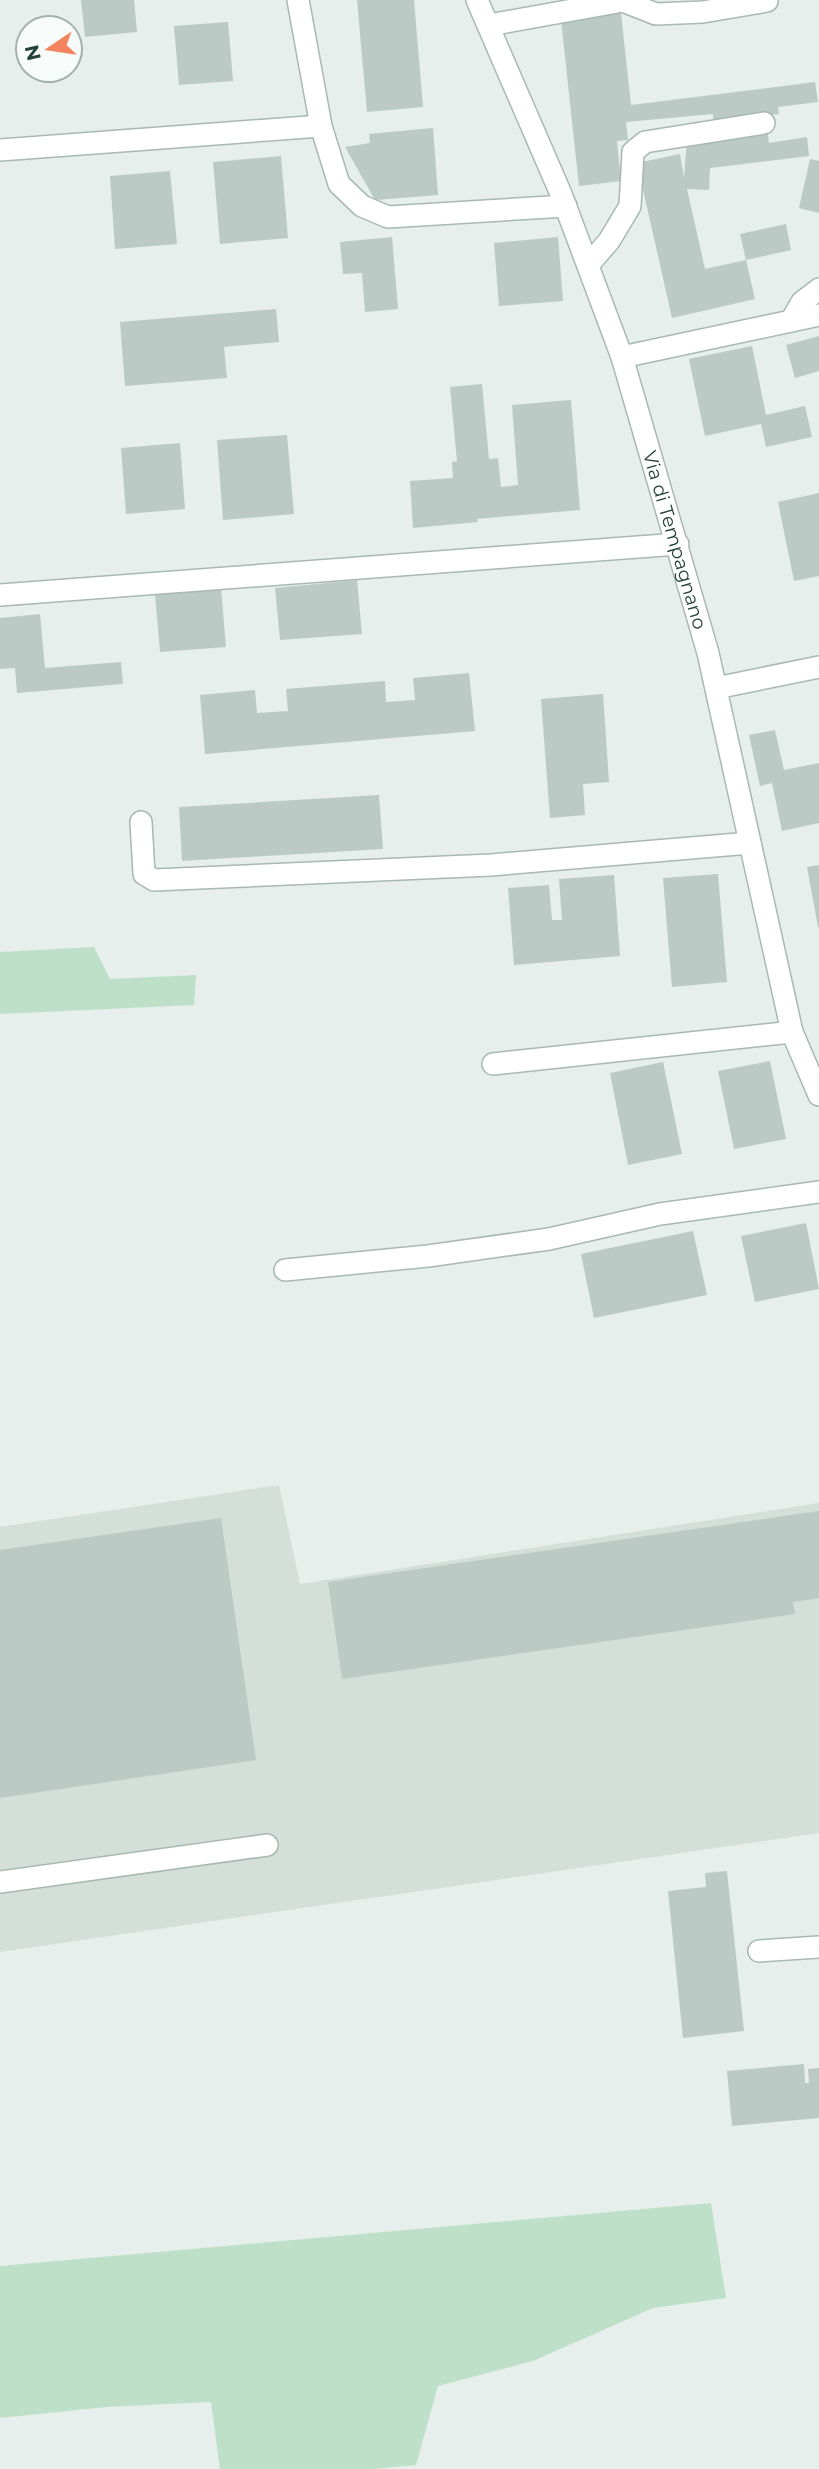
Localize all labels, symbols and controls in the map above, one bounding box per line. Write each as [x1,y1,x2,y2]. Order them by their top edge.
north arrow [14,14,84,84]
text: N [20,43,46,63]
street label: Via di Tempagnano [638,448,712,632]

